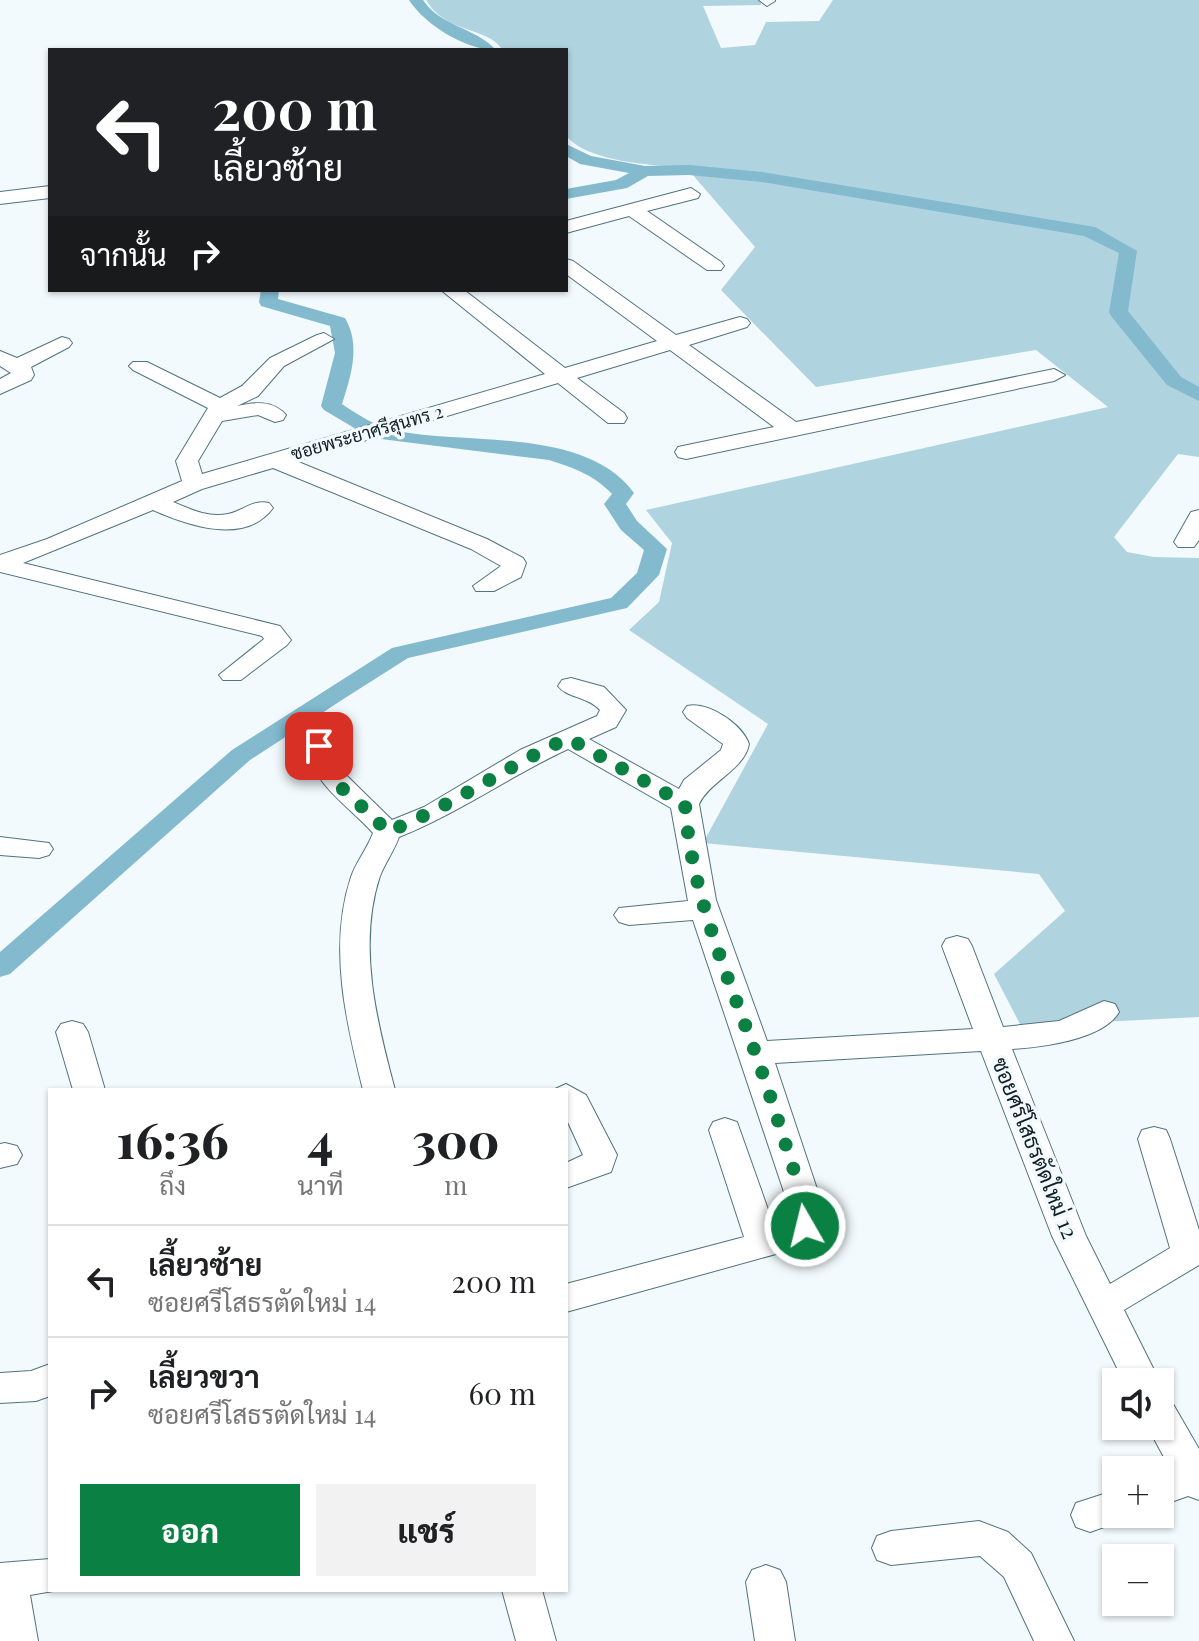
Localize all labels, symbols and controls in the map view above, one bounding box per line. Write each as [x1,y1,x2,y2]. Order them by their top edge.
text: 200 m [212,70,377,145]
icon: left [80,80,184,184]
text: เลี้ยวซ้าย [212,142,343,190]
icon: right [183,232,227,276]
text: จากนั้น [80,234,167,274]
street label: ซอยพระยาศรีสุนทร 2 [288,399,446,466]
pin [285,712,353,780]
icon: arrive [297,724,341,768]
street label: ซอยศรีโสธรตัดใหม่ 12 [986,1053,1086,1243]
text: 16:36 [117,1107,229,1171]
text: 4 [307,1107,333,1171]
text: 300 [412,1107,499,1171]
text: ถึง [159,1167,186,1202]
text: นาที [297,1167,344,1202]
text: m [444,1167,467,1202]
position arrow [763,1184,847,1268]
text: เลี้ยวซ้าย [148,1244,262,1284]
icon: left [80,1259,124,1303]
text: 200 m [452,1261,536,1301]
text: ซอยศรีโสธรตัดใหม่ 14 [148,1284,376,1319]
text: เลี้ยวขวา [148,1356,260,1396]
map controls [1102,1368,1174,1616]
button: sound [1102,1368,1174,1440]
icon: right [80,1371,124,1415]
text: 60 m [468,1373,536,1413]
text: ซอยศรีโสธรตัดใหม่ 14 [148,1396,376,1431]
button: + [1102,1456,1174,1528]
button: ออก [80,1484,300,1576]
button: แชร์ [316,1484,536,1576]
button: − [1102,1544,1174,1616]

